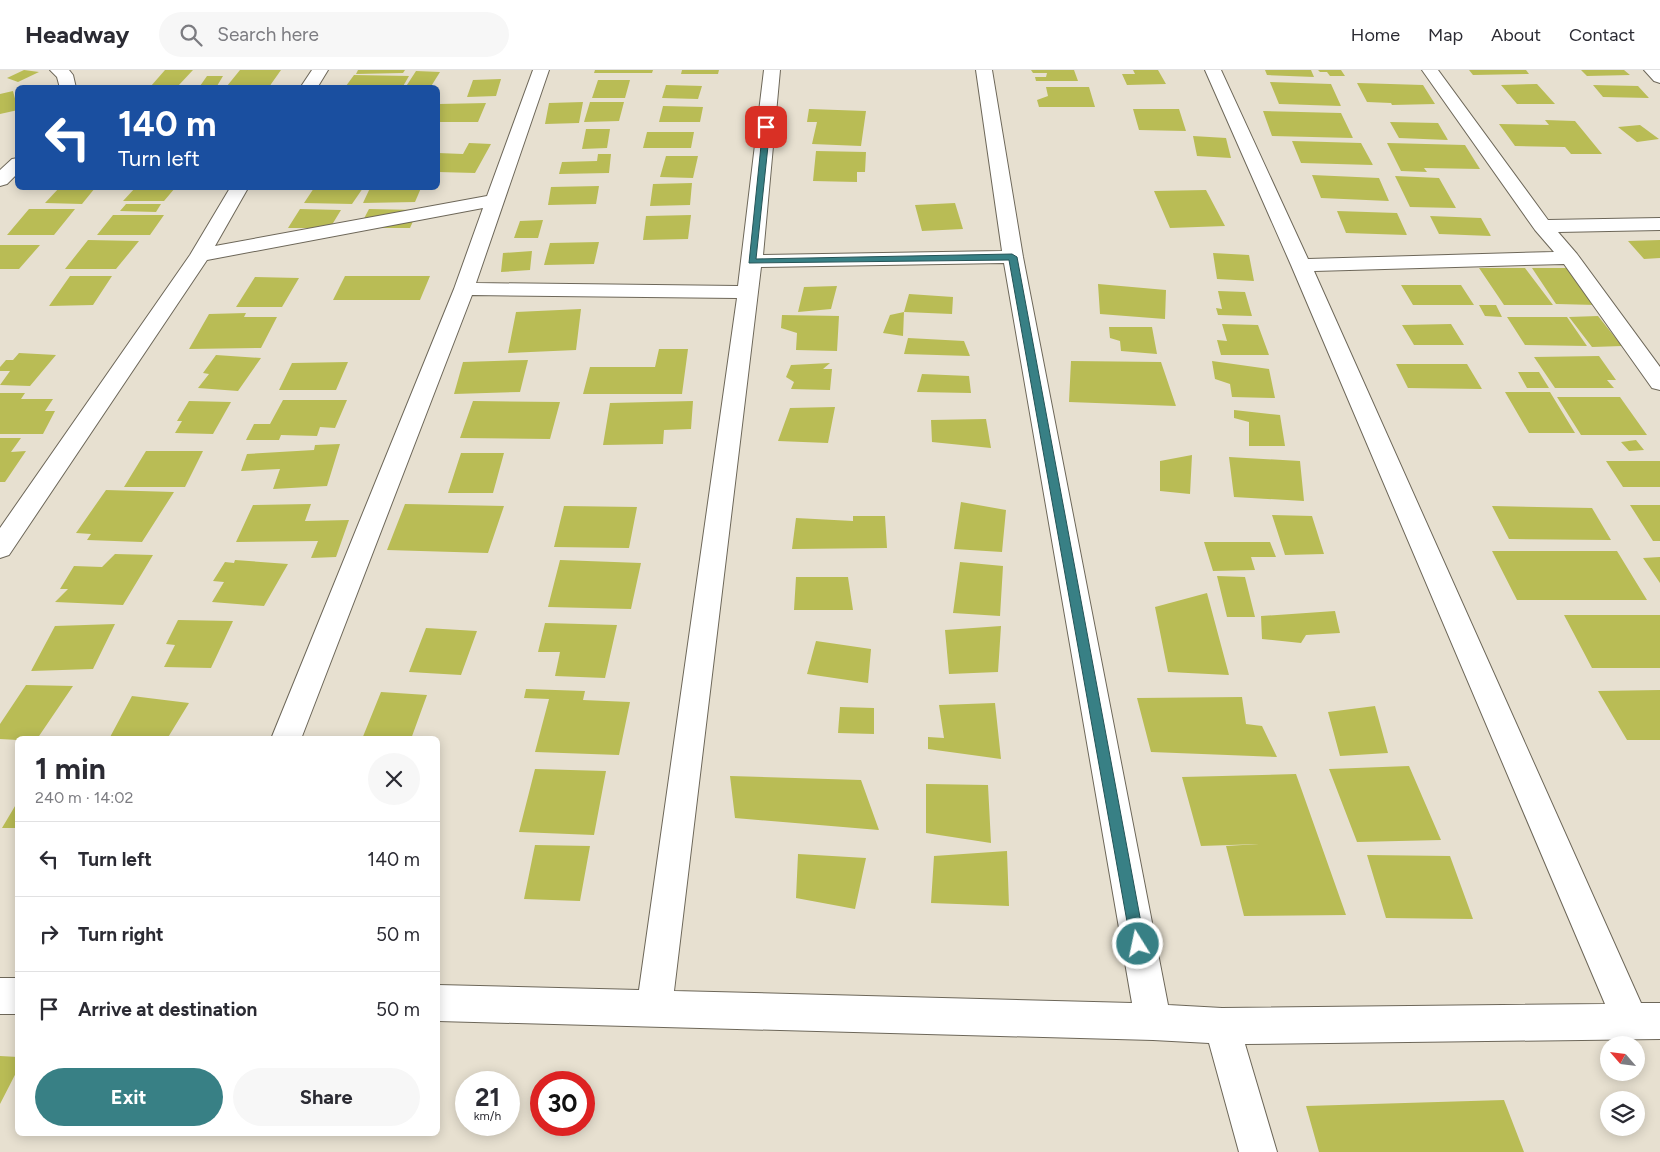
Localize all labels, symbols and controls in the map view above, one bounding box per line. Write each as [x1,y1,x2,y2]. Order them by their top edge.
search box [159,12,509,57]
text: Headway [25,20,129,49]
icon: search [177,21,205,49]
text: Search here [217,23,319,46]
text: Home [1351,24,1400,46]
text: Map [1428,24,1463,46]
text: About [1491,24,1541,46]
text: Contact [1569,24,1635,46]
text: 140 m [118,103,216,145]
icon: left [35,105,100,170]
pin [745,106,787,148]
icon: arrive [752,113,780,141]
text: Turn left [118,145,200,172]
text: 1 min [35,750,106,787]
button: close [368,753,420,805]
text: 240 m · 14:02 [35,788,133,807]
icon: left [35,845,63,873]
text: Turn left [78,848,152,871]
text: 140 m [367,848,420,871]
position arrow [1111,917,1163,969]
icon: right [35,920,63,948]
text: Turn right [78,923,164,946]
text: 50 m [376,923,420,946]
icon: arrive [35,995,63,1023]
text: Arrive at destination [78,998,257,1021]
text: 50 m [376,998,420,1021]
north arrow [1600,1036,1645,1081]
map controls [1600,1036,1645,1136]
button: Exit [35,1068,223,1126]
button: Share [233,1068,420,1126]
speed limit sign: 30 [530,1071,595,1136]
text: 21 [475,1082,500,1112]
button: layers [1600,1091,1645,1136]
text: km/h [474,1109,501,1123]

